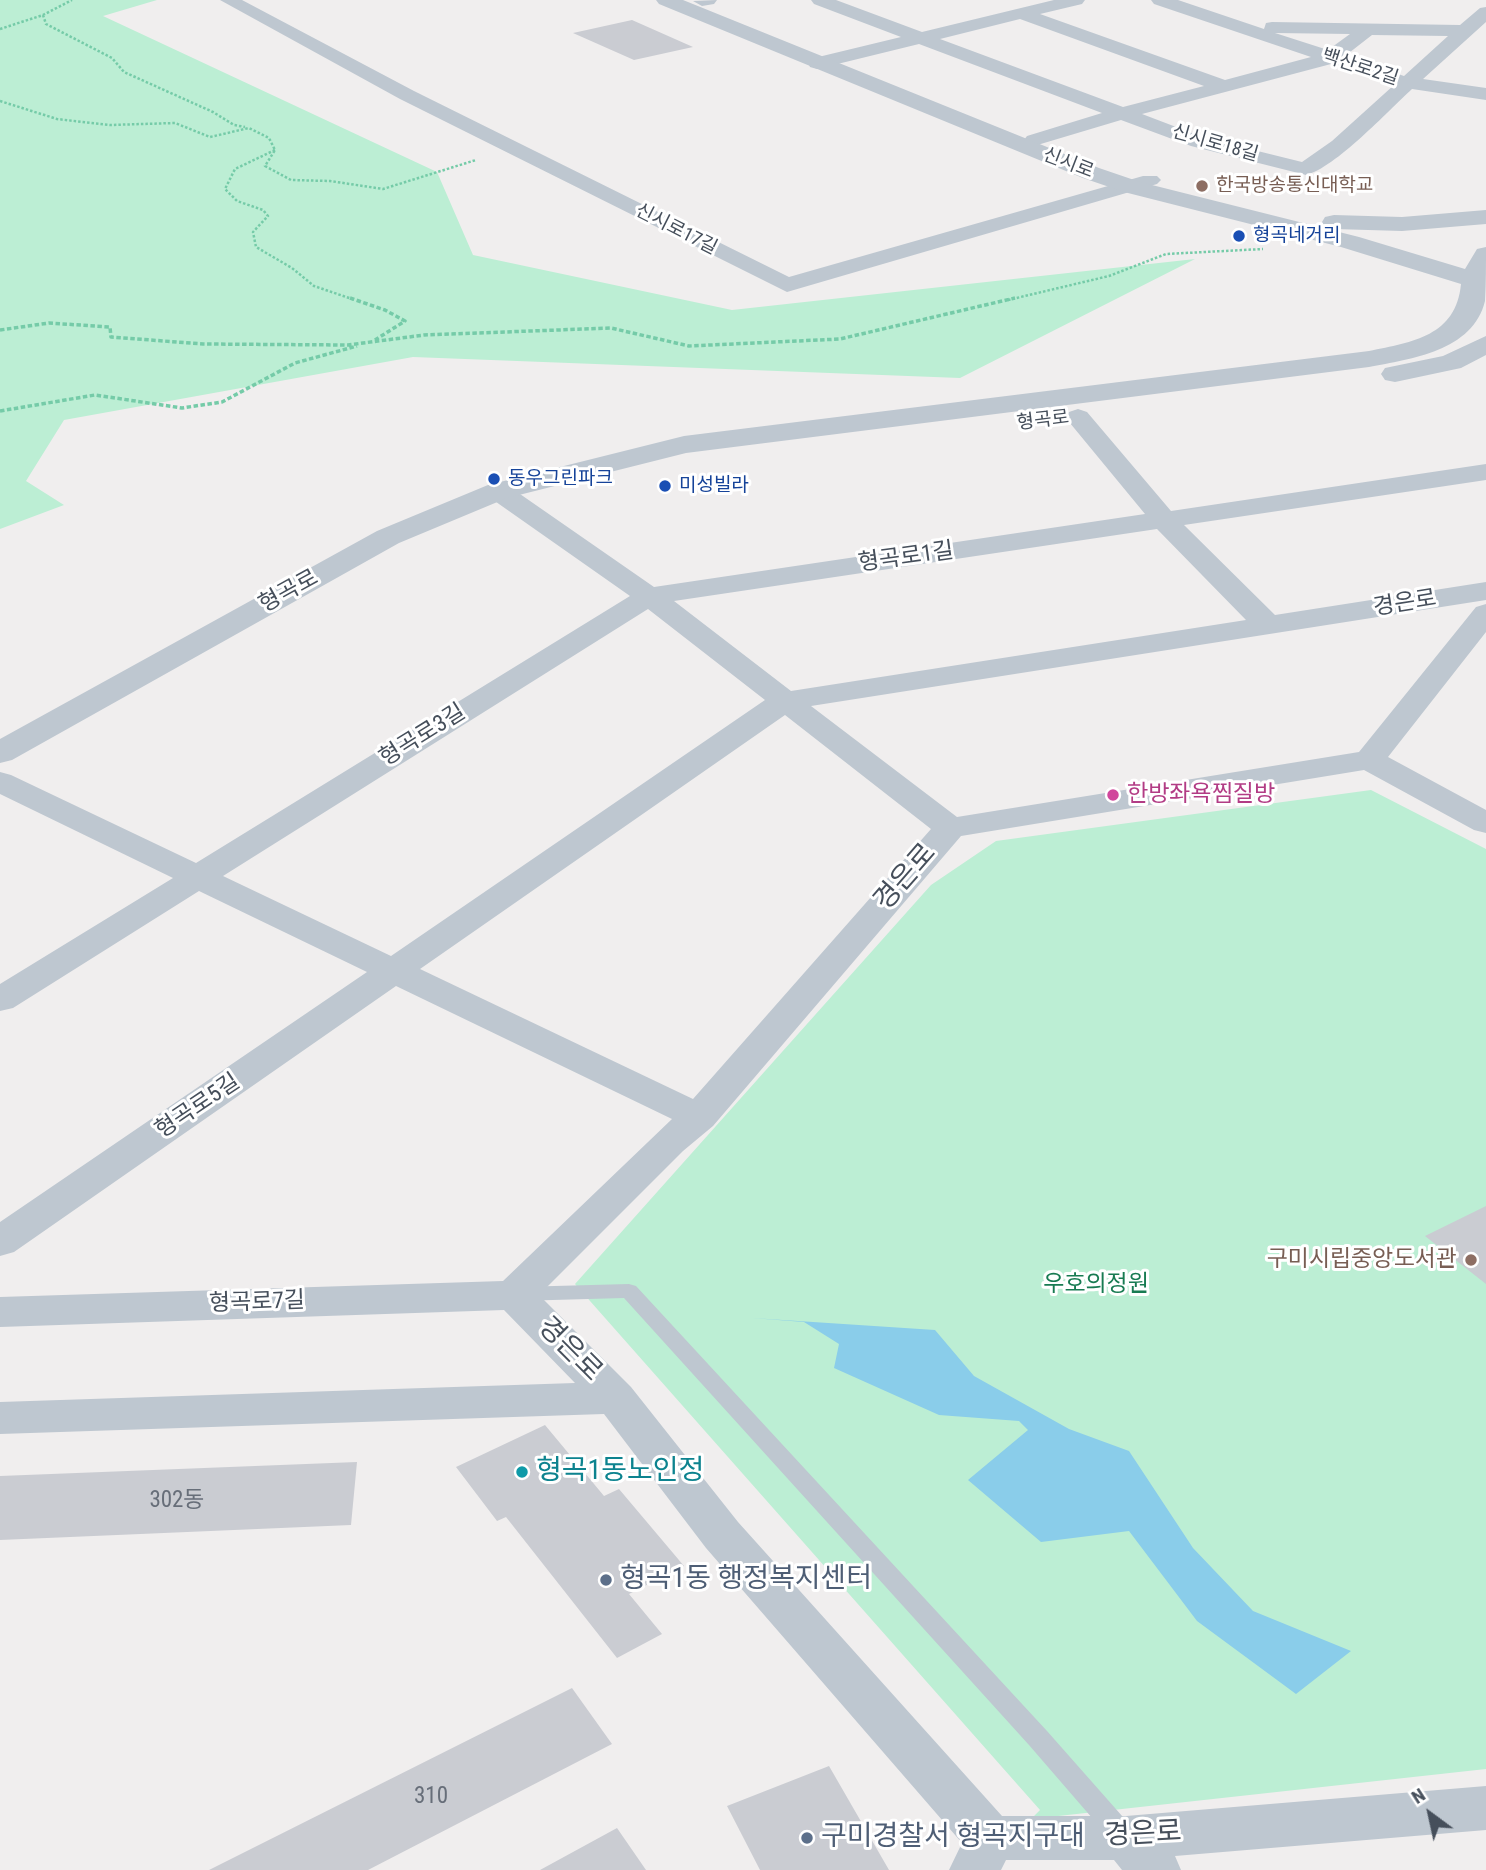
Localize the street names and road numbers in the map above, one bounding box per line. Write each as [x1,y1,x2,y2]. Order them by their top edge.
street label: 백산로2길 [1319,45,1401,91]
street label: 신시로18길 [1169,121,1261,167]
street label: 신시로 [1039,144,1097,184]
street label: 신시로17길 [631,200,721,260]
street label: 형곡로 [1016,406,1070,436]
street label: 형곡로1길 [857,538,955,578]
street label: 형곡로 [255,565,323,619]
street label: 경은로 [1371,585,1439,623]
street label: 형곡로3길 [375,699,471,773]
street label: 경은로 [868,838,944,918]
street label: 형곡로5길 [150,1069,246,1145]
street label: 형곡로7길 [209,1288,305,1318]
street label: 경은로 [530,1311,608,1389]
street label: 경은로 [1104,1816,1182,1854]

